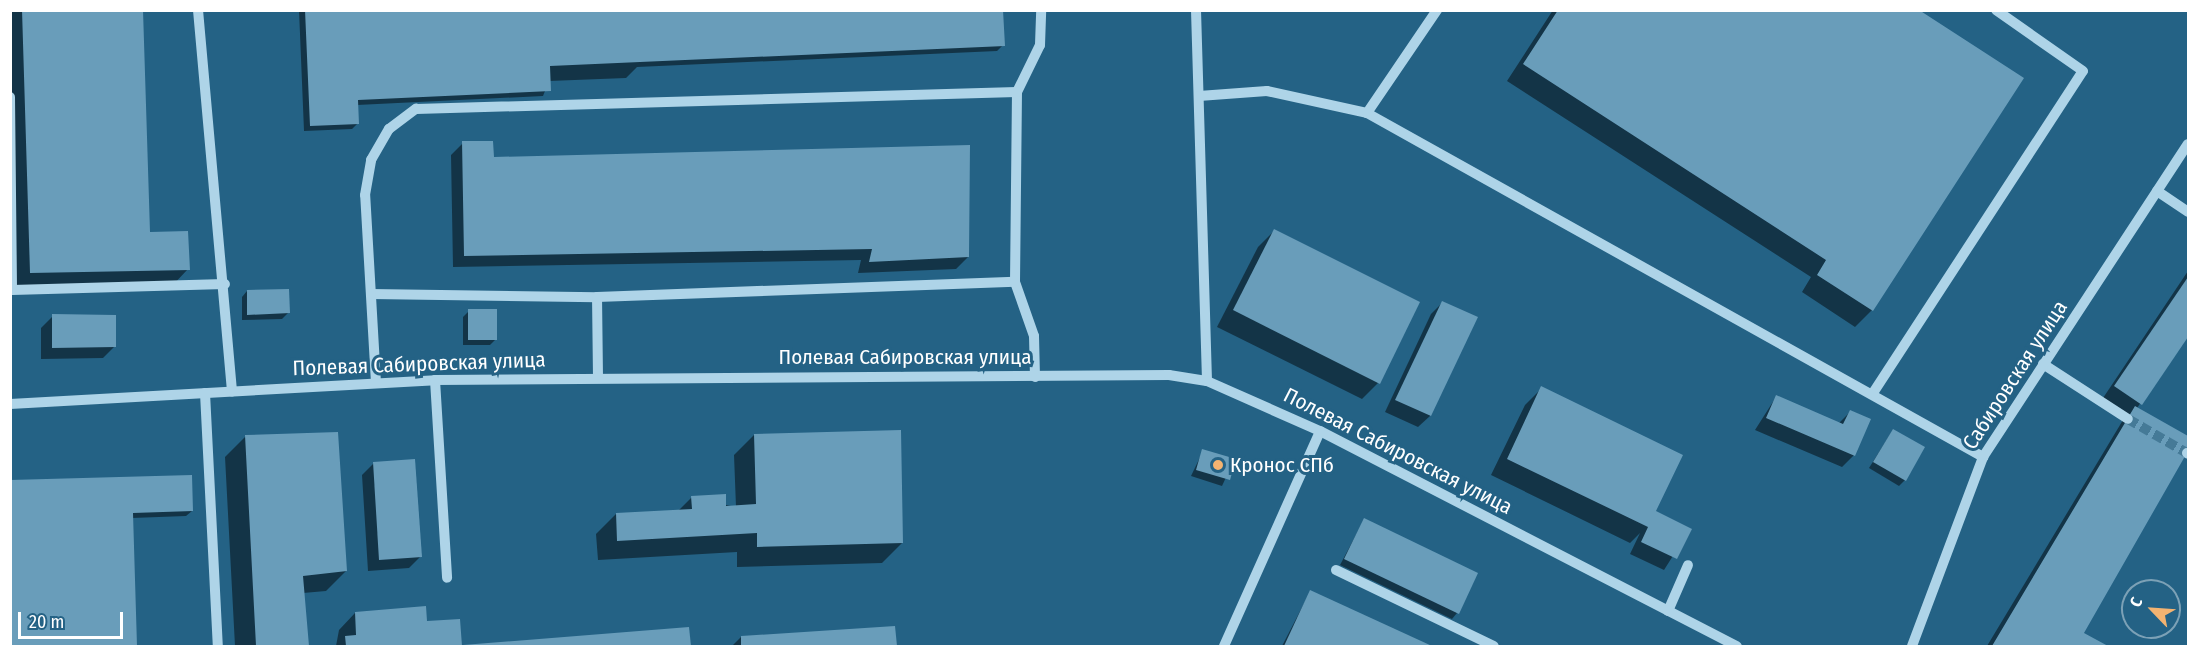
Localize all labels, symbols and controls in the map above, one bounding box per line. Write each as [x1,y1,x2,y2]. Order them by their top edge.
street label: Сабировская улица [1957,296,2073,454]
street label: Полевая Сабировская улица [778,344,1032,370]
street label: Полевая Сабировская улица [292,347,546,381]
street label: Полевая Сабировская улица [1280,382,1516,520]
place label: Кронос СПб [1230,452,1334,478]
marker: Кронос СПб [1211,458,1225,472]
north arrow [2121,579,2181,639]
text: С [2126,594,2146,610]
scale bar [21,600,126,638]
text: 20 m [29,611,64,633]

